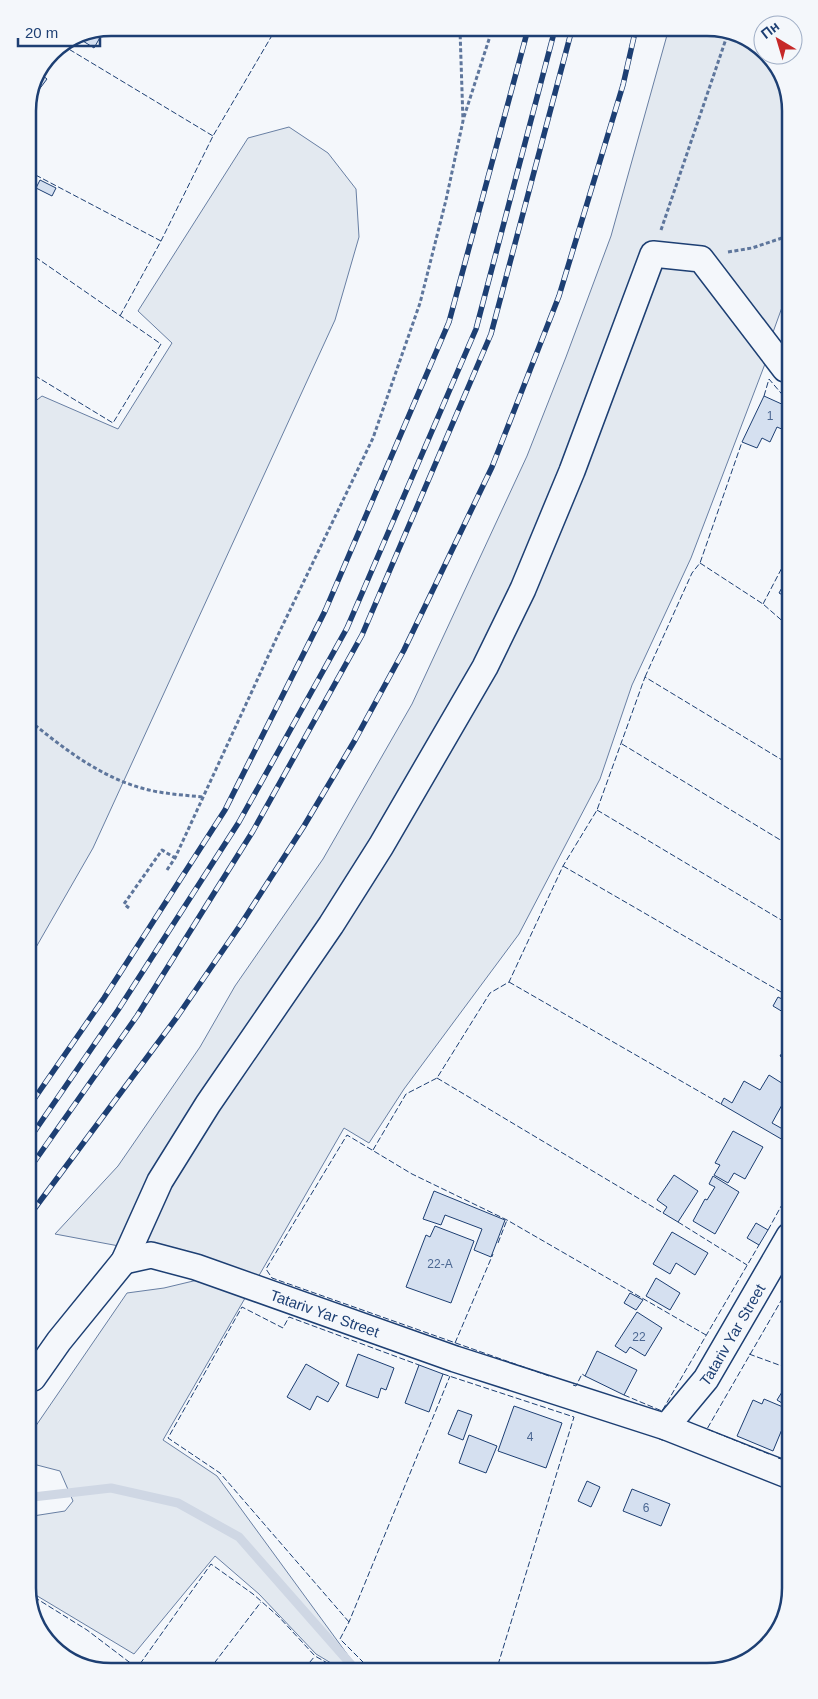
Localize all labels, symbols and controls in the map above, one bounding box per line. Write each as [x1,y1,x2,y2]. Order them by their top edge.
scale bar [18,15,100,47]
north arrow [753,15,803,65]
text: Пн [758,18,782,42]
text: 20 m [25,24,58,41]
house number: 1 [767,409,774,423]
house number: 22-А [427,1257,453,1271]
street label: Tatariv Yar Street [696,1280,768,1389]
street label: Tatariv Yar Street [268,1286,382,1340]
house number: 22 [632,1330,646,1344]
house number: 4 [527,1430,534,1444]
house number: 6 [643,1501,650,1515]

